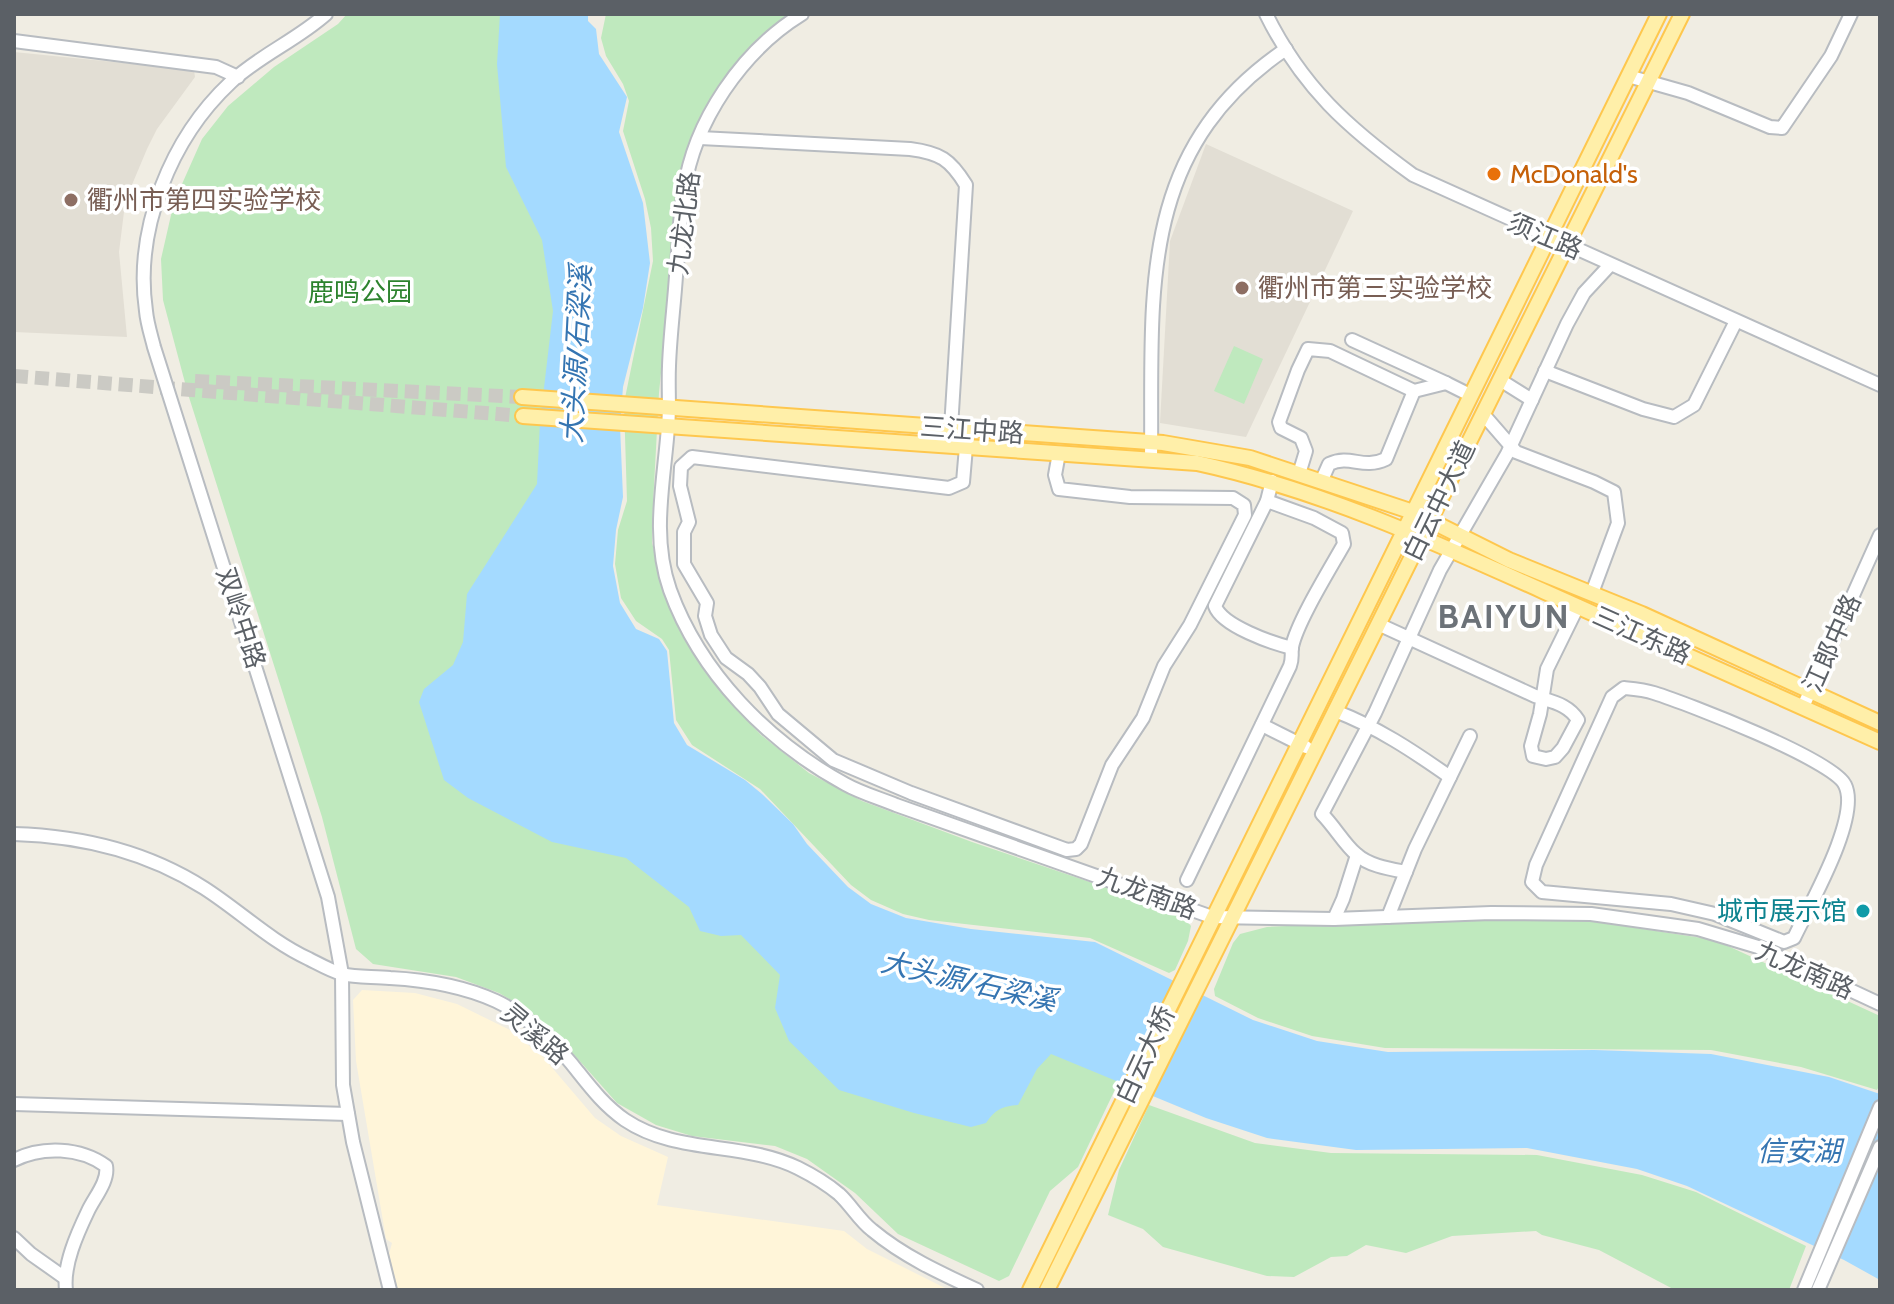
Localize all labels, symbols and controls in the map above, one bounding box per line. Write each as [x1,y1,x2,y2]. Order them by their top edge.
place label: McDonald's [1510,158,1638,190]
marker: McDonald's [1485,165,1503,183]
street label: 九龙北路 [662,169,706,277]
place label: 衢州市第四实验学校 [87,184,321,216]
marker: 衢州市第四实验学校 [62,191,80,209]
street label: 须江路 [1503,206,1587,266]
water label: 大头源/石梁溪 [554,261,598,444]
place label: 衢州市第三实验学校 [1258,272,1492,304]
park label: 鹿鸣公园 [308,276,412,308]
marker: 衢州市第三实验学校 [1233,279,1251,297]
street label: 三江中路 [919,410,1025,450]
street label: 白云中大道 [1396,436,1482,566]
street label: 双岭中路 [210,564,272,672]
street label: 江郎中路 [1796,589,1868,697]
district label: BAIYUN [1437,595,1571,637]
street label: 三江东路 [1588,599,1696,671]
street label: 九龙南路 [1093,860,1201,926]
place label: 城市展示馆 [1717,895,1847,927]
marker: 城市展示馆 [1854,902,1872,920]
street label: 九龙南路 [1751,934,1859,1006]
water label: 大头源/石梁溪 [878,944,1063,1018]
street label: 灵溪路 [495,997,575,1071]
street label: 白云大桥 [1109,1001,1181,1109]
water label: 信安湖 [1757,1134,1845,1168]

